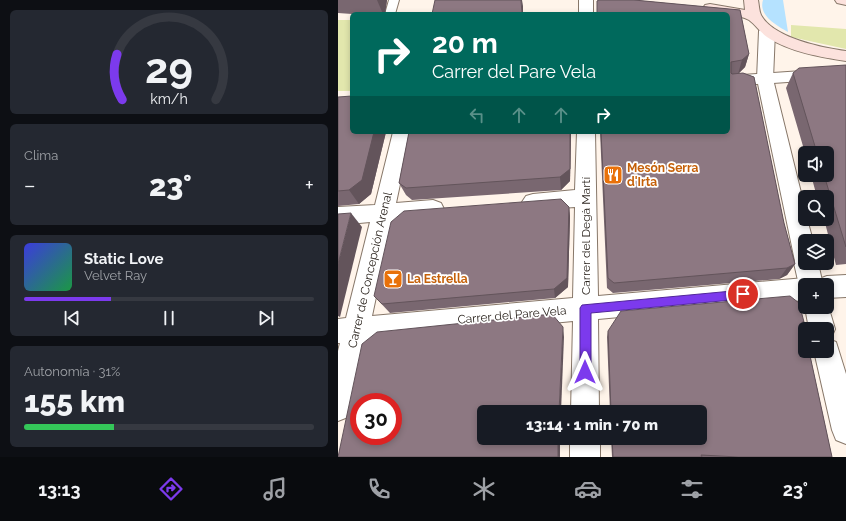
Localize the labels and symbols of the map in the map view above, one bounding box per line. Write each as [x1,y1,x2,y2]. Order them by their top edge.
place label: Mesón Serra d'Irta [627,161,699,189]
restaurant icon: Mesón Serra d'Irta [602,164,624,186]
street label: Carrer del Degà Martí [579,177,593,295]
street label: Carrer de Concepción Arenal [345,190,395,350]
bar icon: La Estrella [382,268,404,290]
place label: La Estrella [407,272,468,286]
pin [726,277,760,311]
street label: Carrer del Pare Vela [457,303,567,327]
position arrow [564,351,606,393]
speed limit sign: 30 [350,393,402,445]

